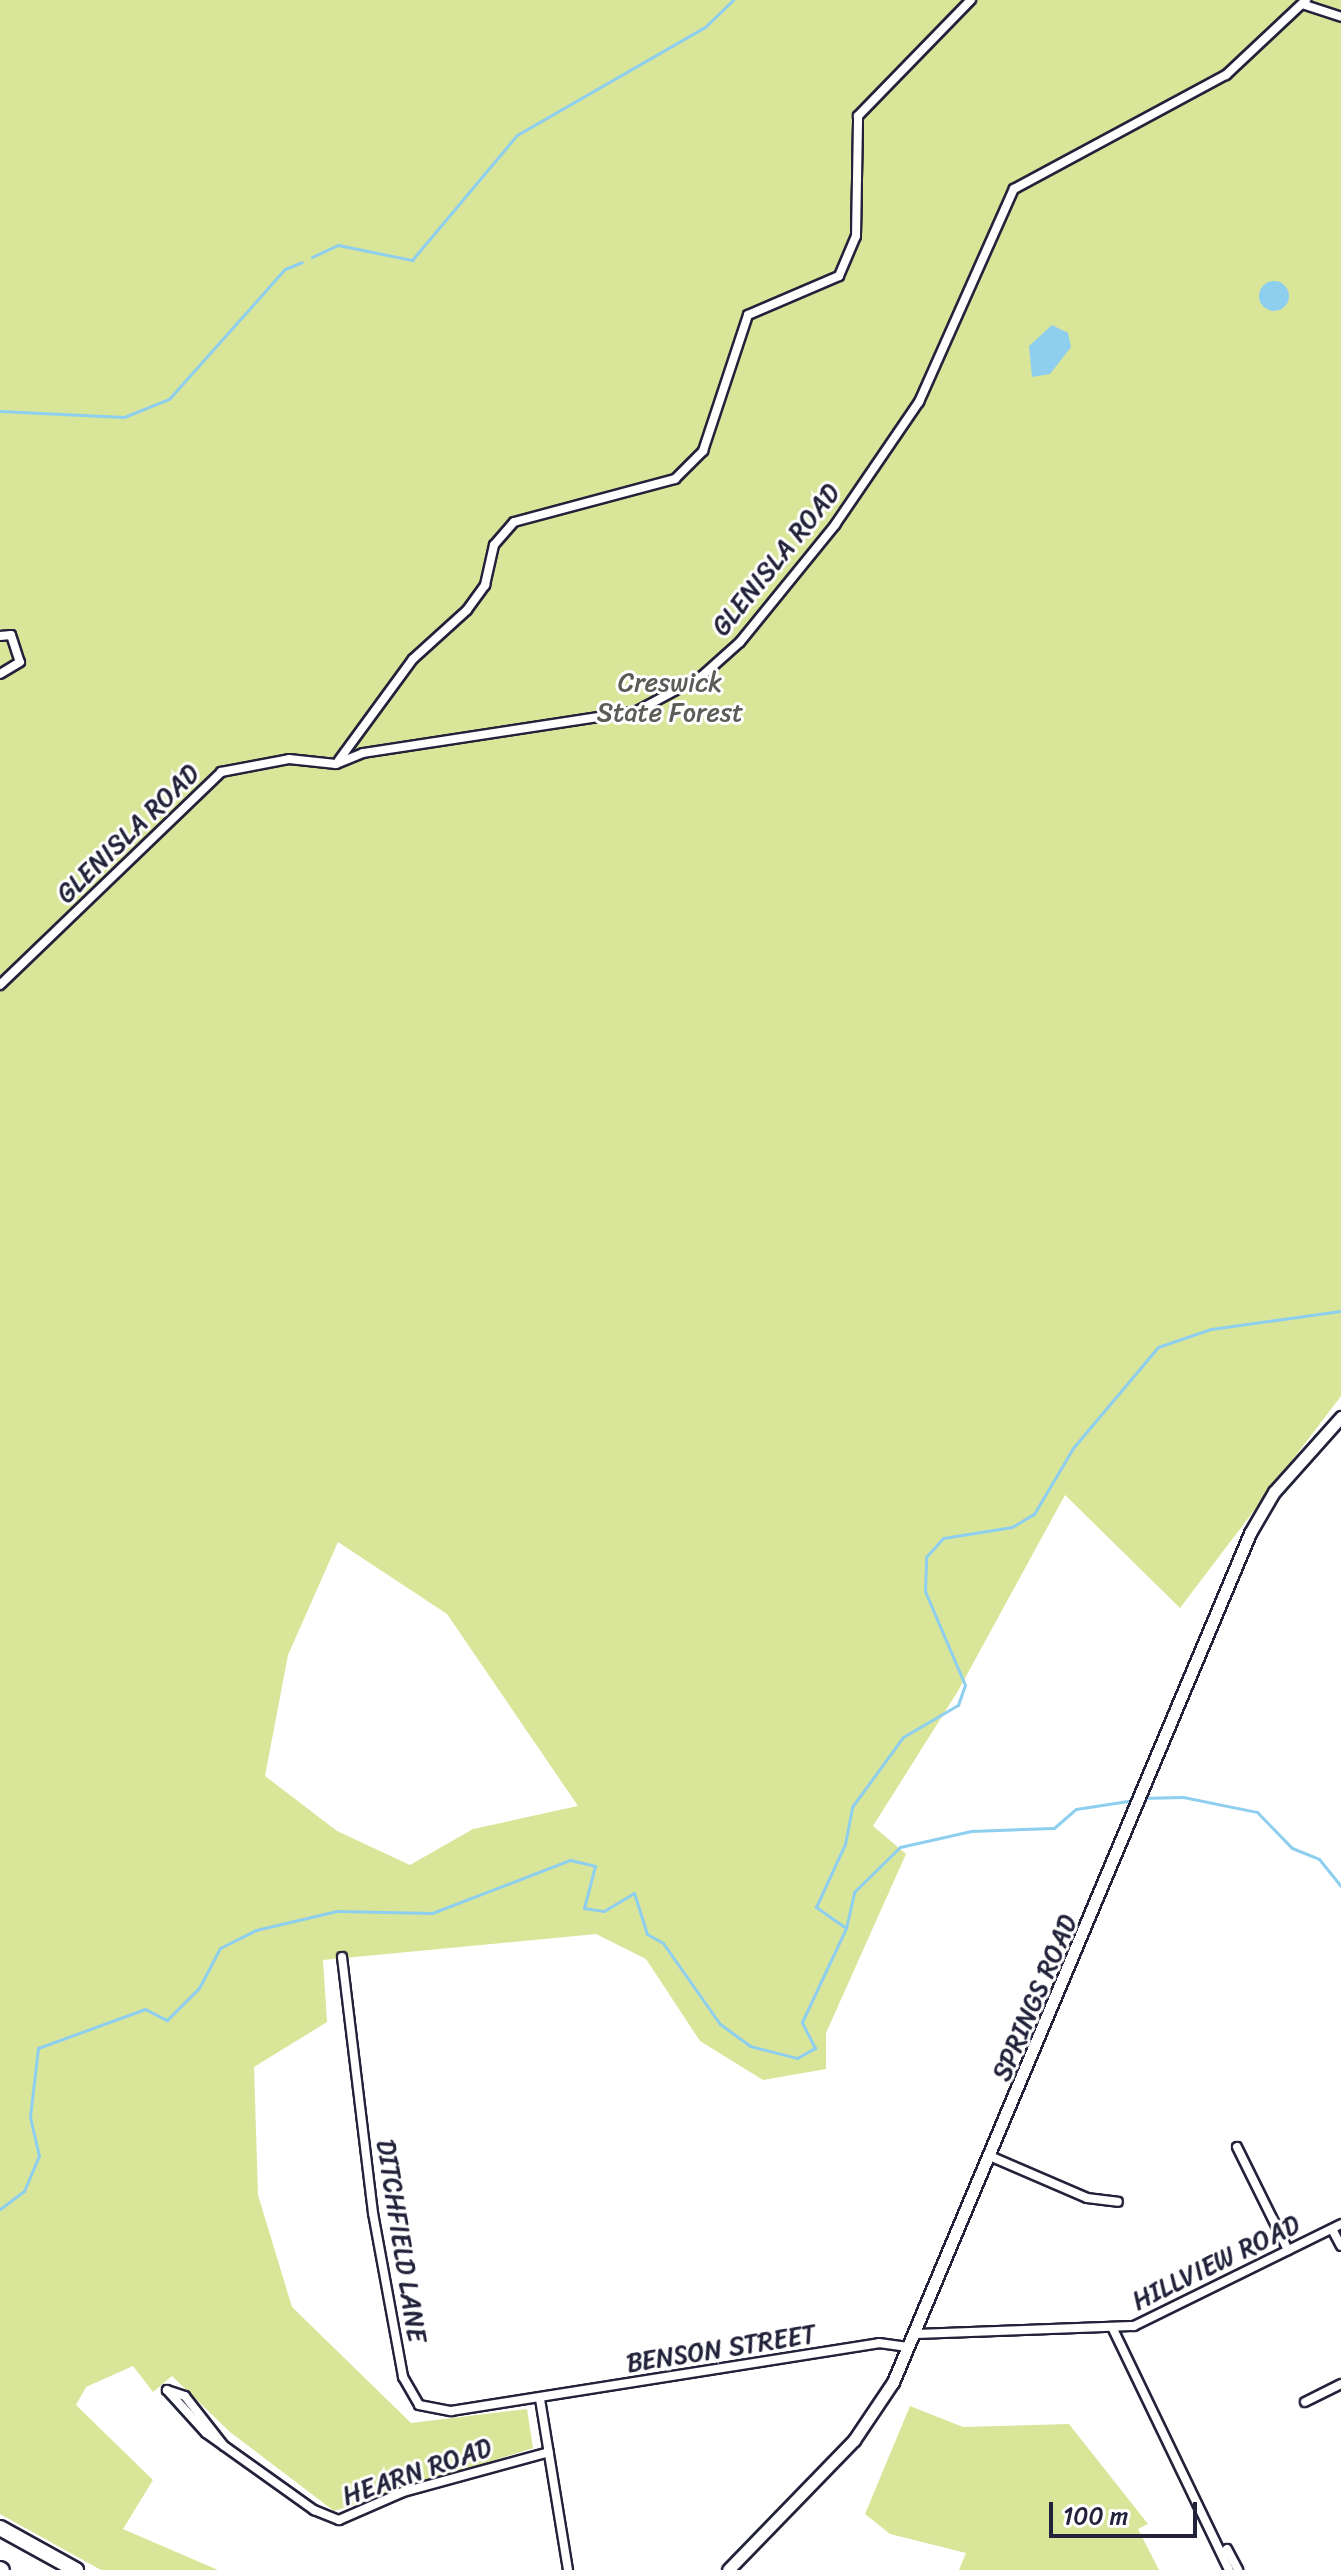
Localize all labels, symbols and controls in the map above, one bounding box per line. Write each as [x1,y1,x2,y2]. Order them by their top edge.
street label: GLENISLA ROAD [705,478,847,642]
park label: Creswick State Forest [597,667,743,728]
street label: GLENISLA ROAD [50,758,206,910]
street label: SPRINGS ROAD [986,1910,1084,2086]
street label: DITCHFIELD LANE [370,2137,432,2345]
street label: HILLVIEW ROAD [1127,2209,1305,2317]
street label: BENSON STREET [624,2319,818,2379]
street label: HEARN ROAD [338,2432,496,2512]
scale bar [1053,2486,1201,2536]
text: 100 m [1063,2495,1128,2537]

